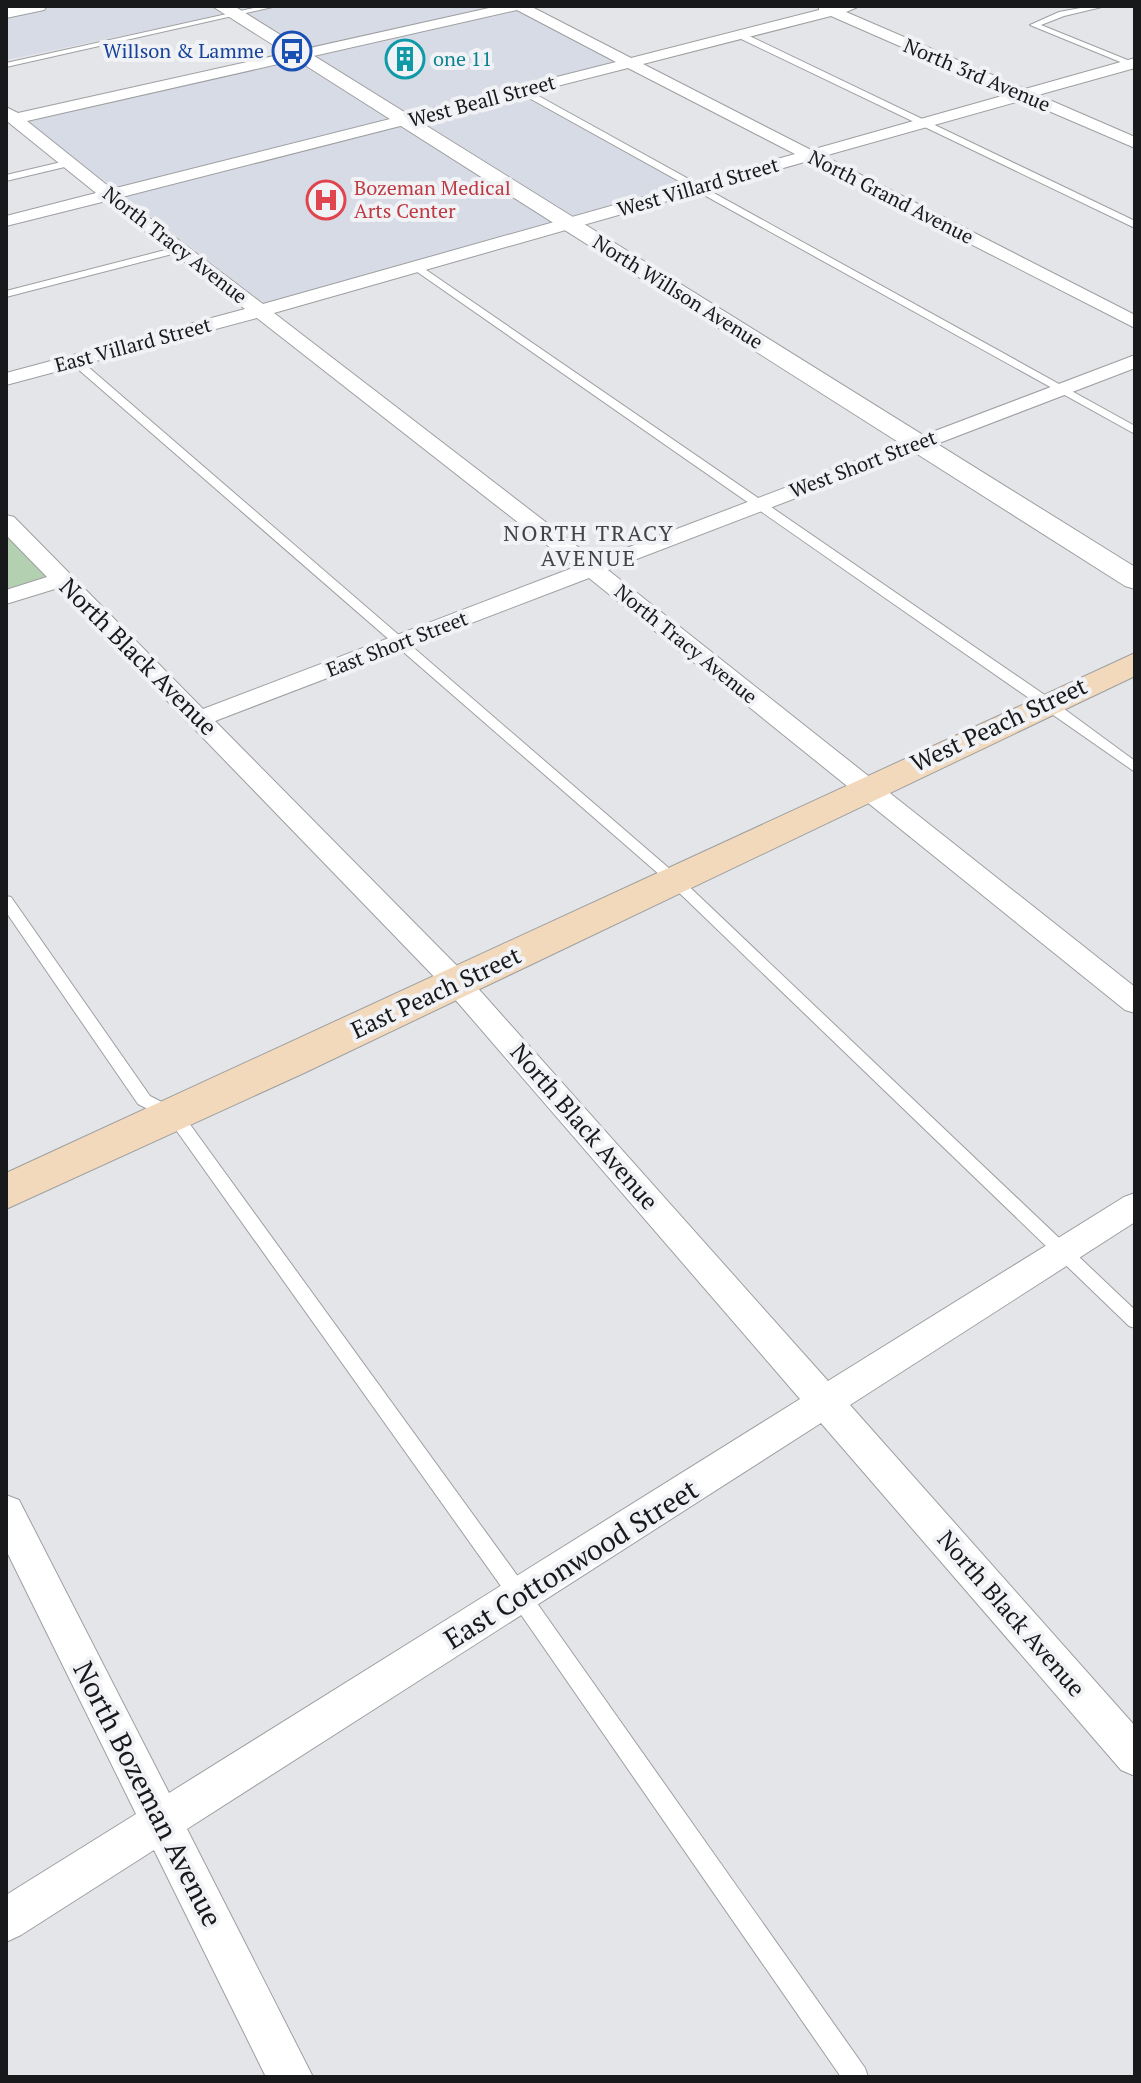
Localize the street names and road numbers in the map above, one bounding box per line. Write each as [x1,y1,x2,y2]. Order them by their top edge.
street label: North 3rd Avenue [900,31,1055,118]
street label: West Beall Street [405,68,559,133]
street label: North Grand Avenue [804,143,978,250]
street label: West Villard Street [614,150,782,222]
street label: North Tracy Avenue [98,180,253,310]
street label: North Willson Avenue [588,228,768,355]
street label: East Villard Street [52,311,215,378]
street label: West Short Street [786,423,941,504]
street label: North Black Avenue [53,571,224,742]
street label: North Tracy Avenue [609,578,763,710]
street label: East Short Street [322,604,472,683]
street label: West Peach Street [905,669,1092,779]
street label: East Peach Street [345,939,526,1046]
street label: North Black Avenue [504,1036,666,1216]
street label: East Cottonwood Street [437,1470,705,1657]
street label: North Black Avenue [931,1523,1093,1703]
street label: North Bozeman Avenue [65,1655,231,1933]

